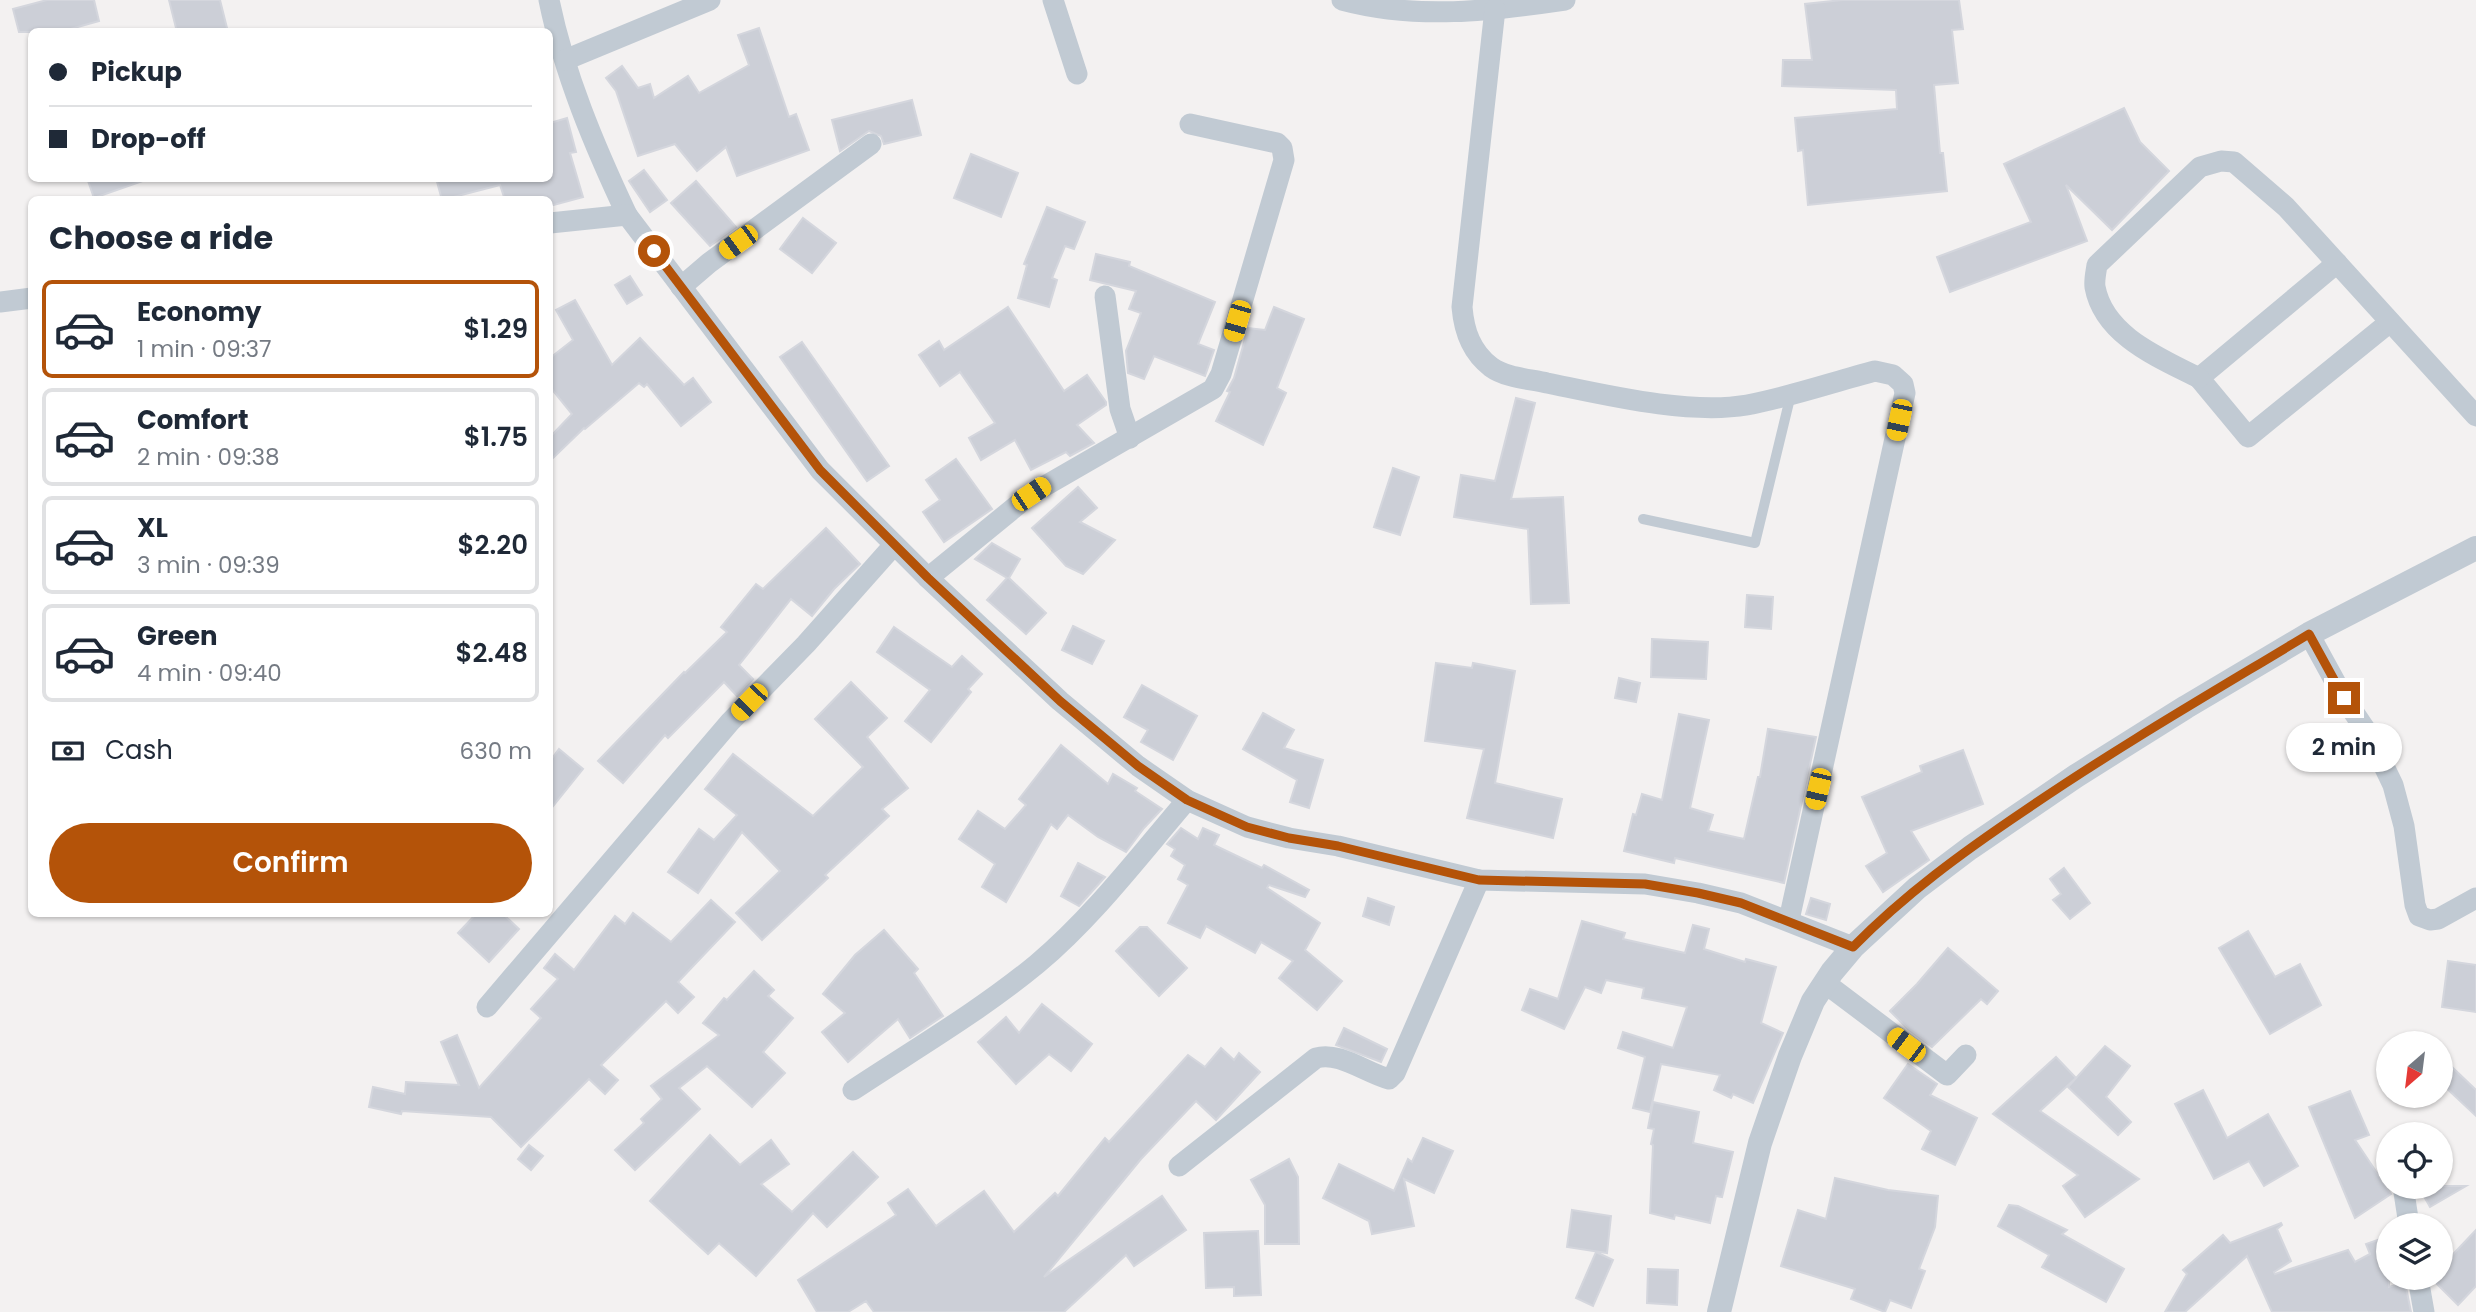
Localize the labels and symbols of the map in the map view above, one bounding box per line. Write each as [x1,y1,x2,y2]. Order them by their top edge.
car [715,221,762,263]
route start [638,235,670,267]
car [1222,298,1253,344]
car [1885,397,1914,443]
car [1008,474,1055,514]
car [727,680,772,724]
route end [2328,682,2360,714]
callout: 2 min [2286,722,2402,772]
car [1804,766,1833,812]
car [1883,1024,1930,1066]
north arrow [2376,1031,2454,1108]

